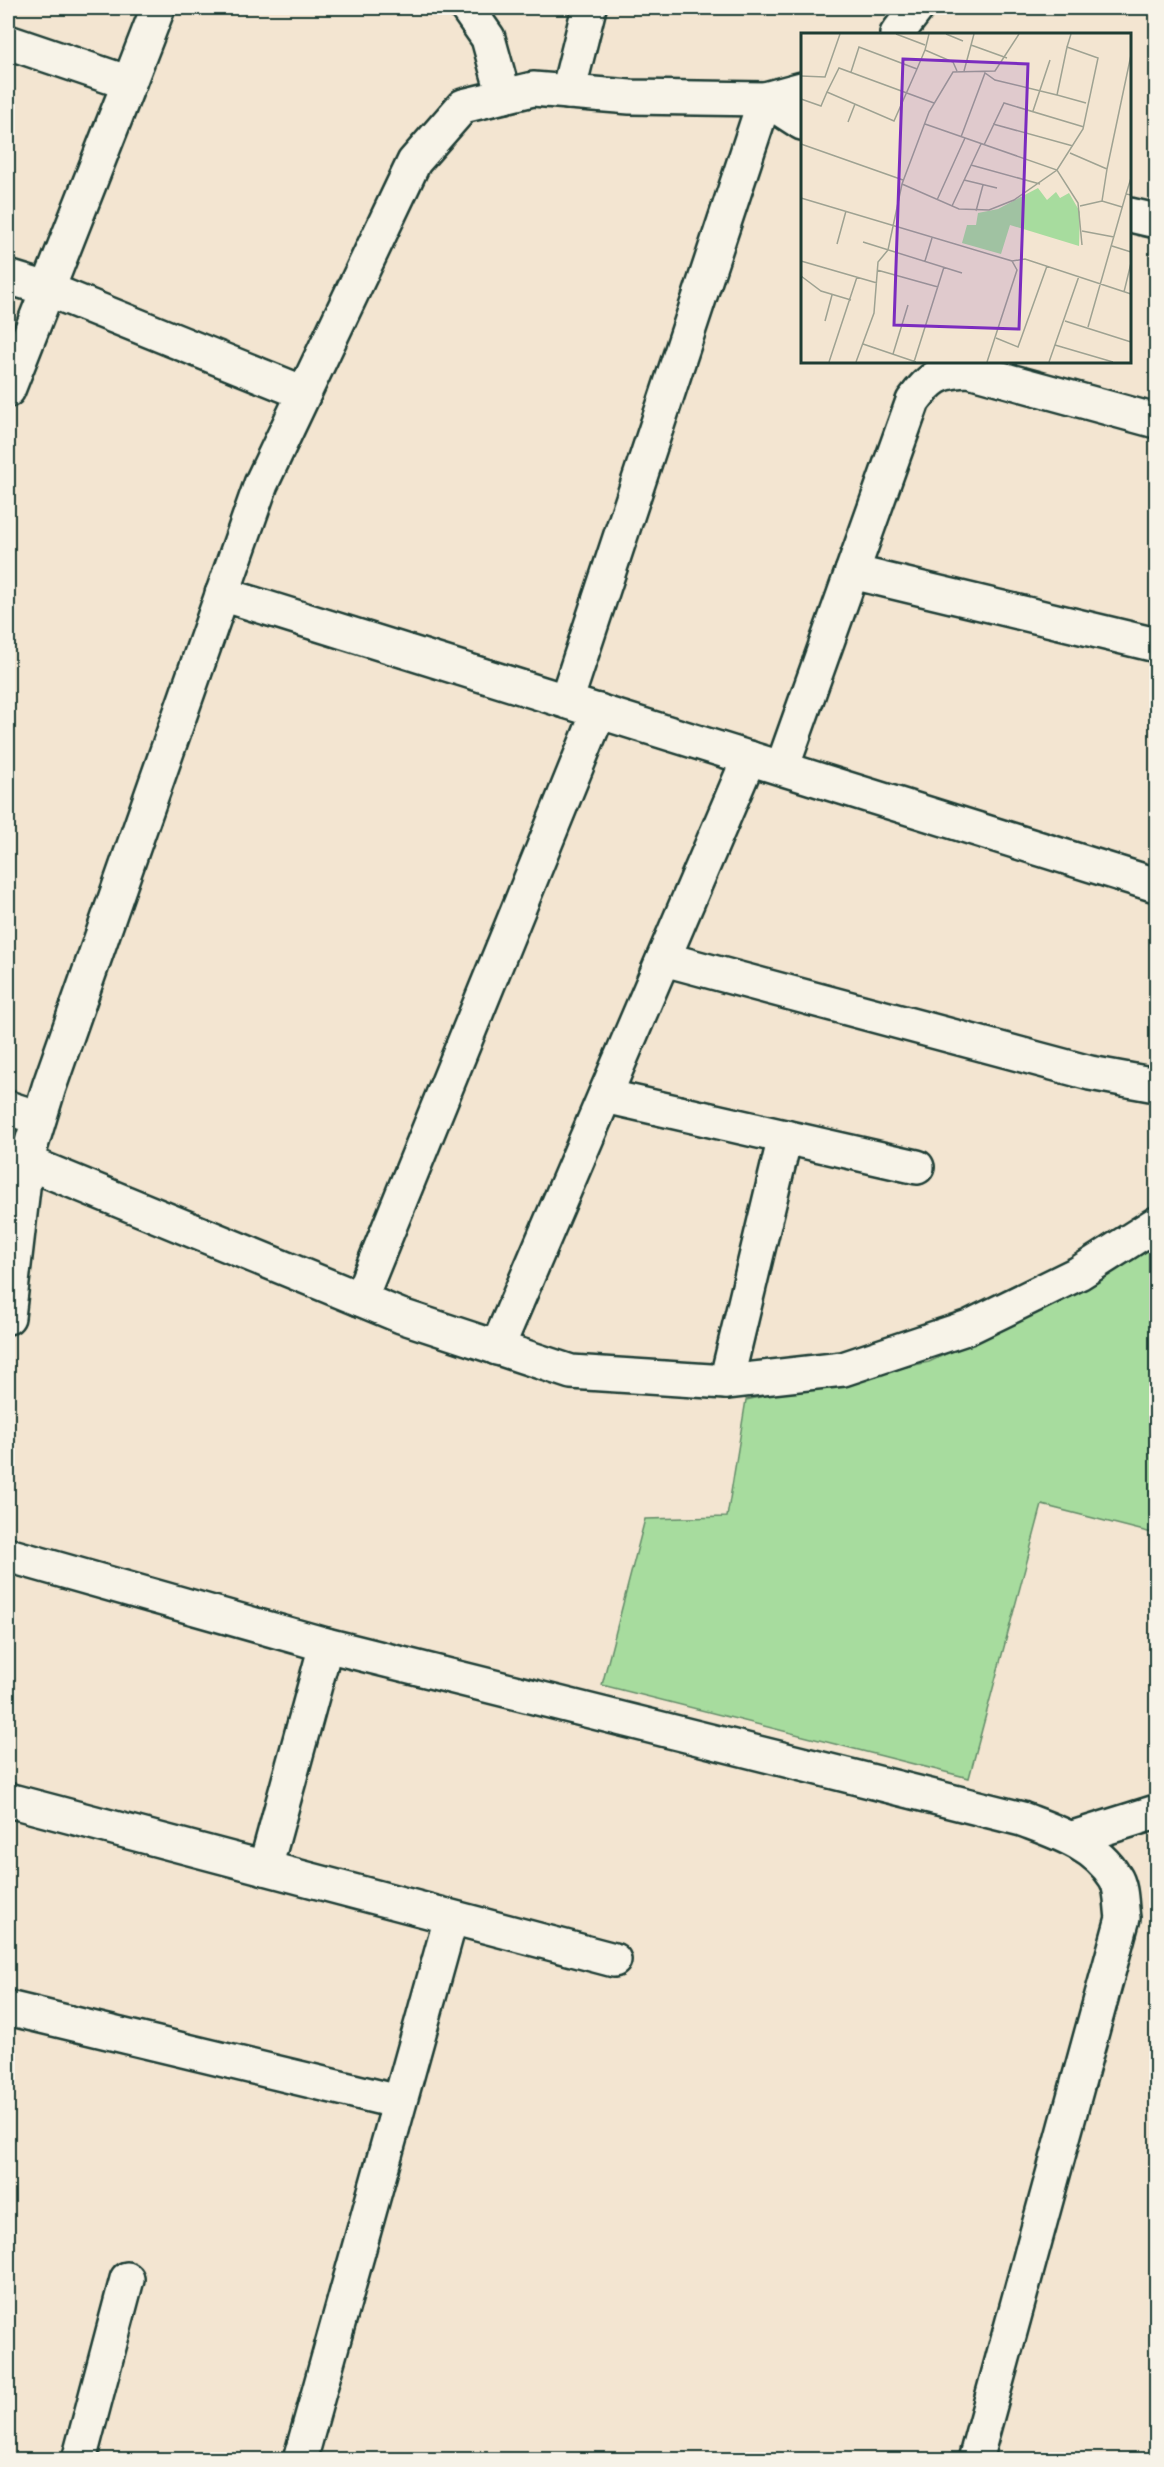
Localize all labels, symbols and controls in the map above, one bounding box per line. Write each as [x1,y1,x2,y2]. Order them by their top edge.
inset map [801,33,1131,363]

